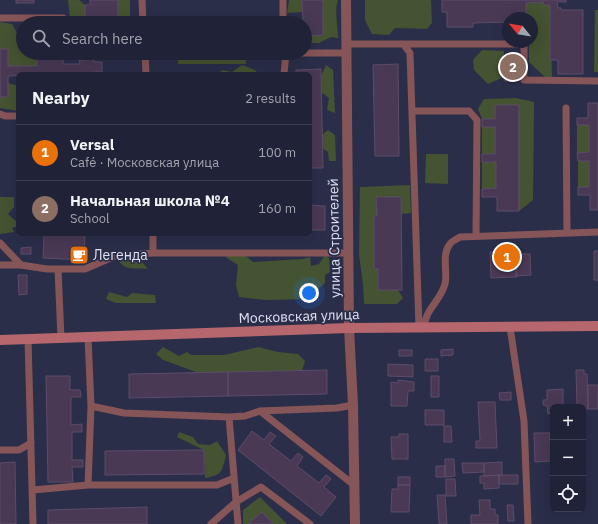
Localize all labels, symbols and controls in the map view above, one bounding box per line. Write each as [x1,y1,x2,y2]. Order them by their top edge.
north arrow [502,12,538,48]
search box [16,16,312,60]
icon: search [30,27,52,49]
text: Search here [62,29,142,48]
pin: 2 [500,52,526,82]
text: Nearby [32,87,90,109]
text: 2 results [245,90,296,107]
text: Versal [70,135,114,154]
text: 1 [41,144,49,161]
text: 100 m [258,144,296,161]
text: Café · Московская улица [70,154,219,171]
street label: улица Строителей [324,178,344,298]
text: Начальная школа №4 [70,191,230,210]
text: 2 [41,200,49,217]
text: 160 m [258,200,296,217]
text: School [70,210,110,227]
pin: 1 [494,242,520,272]
cafe icon: Легенда [68,244,90,266]
place label: Легенда [93,246,148,264]
your location [299,283,319,303]
street label: Московская улица [238,305,360,327]
map controls [550,404,586,512]
button: + [550,404,586,440]
button: − [550,440,586,476]
button: locate [550,476,586,512]

